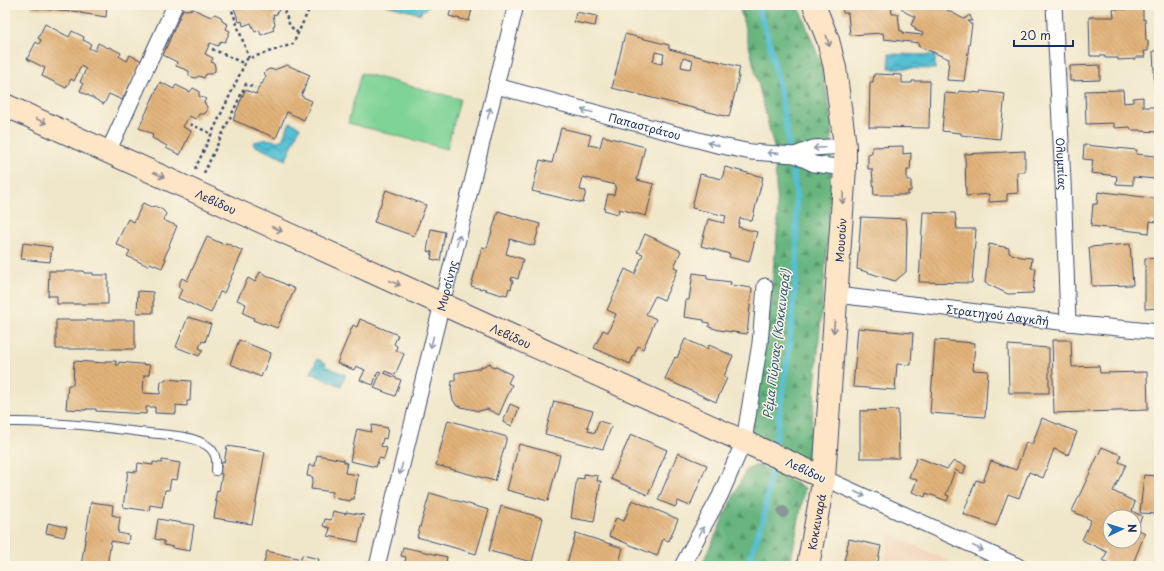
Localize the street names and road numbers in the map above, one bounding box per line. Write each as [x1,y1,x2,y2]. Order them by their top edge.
street label: Παπαστράτου [607,108,683,144]
street label: Ολυμπίας [1052,137,1072,191]
street label: Λεβίδου [193,185,239,218]
street label: Μουσών [830,217,850,263]
street label: Μυρσίνης [432,258,461,313]
street label: Στρατηγού Δαγκλή [945,300,1050,329]
street label: Λεβίδου [488,319,534,352]
street label: Λεβίδου [783,453,829,487]
street label: Κοκκιναρά [803,492,829,551]

